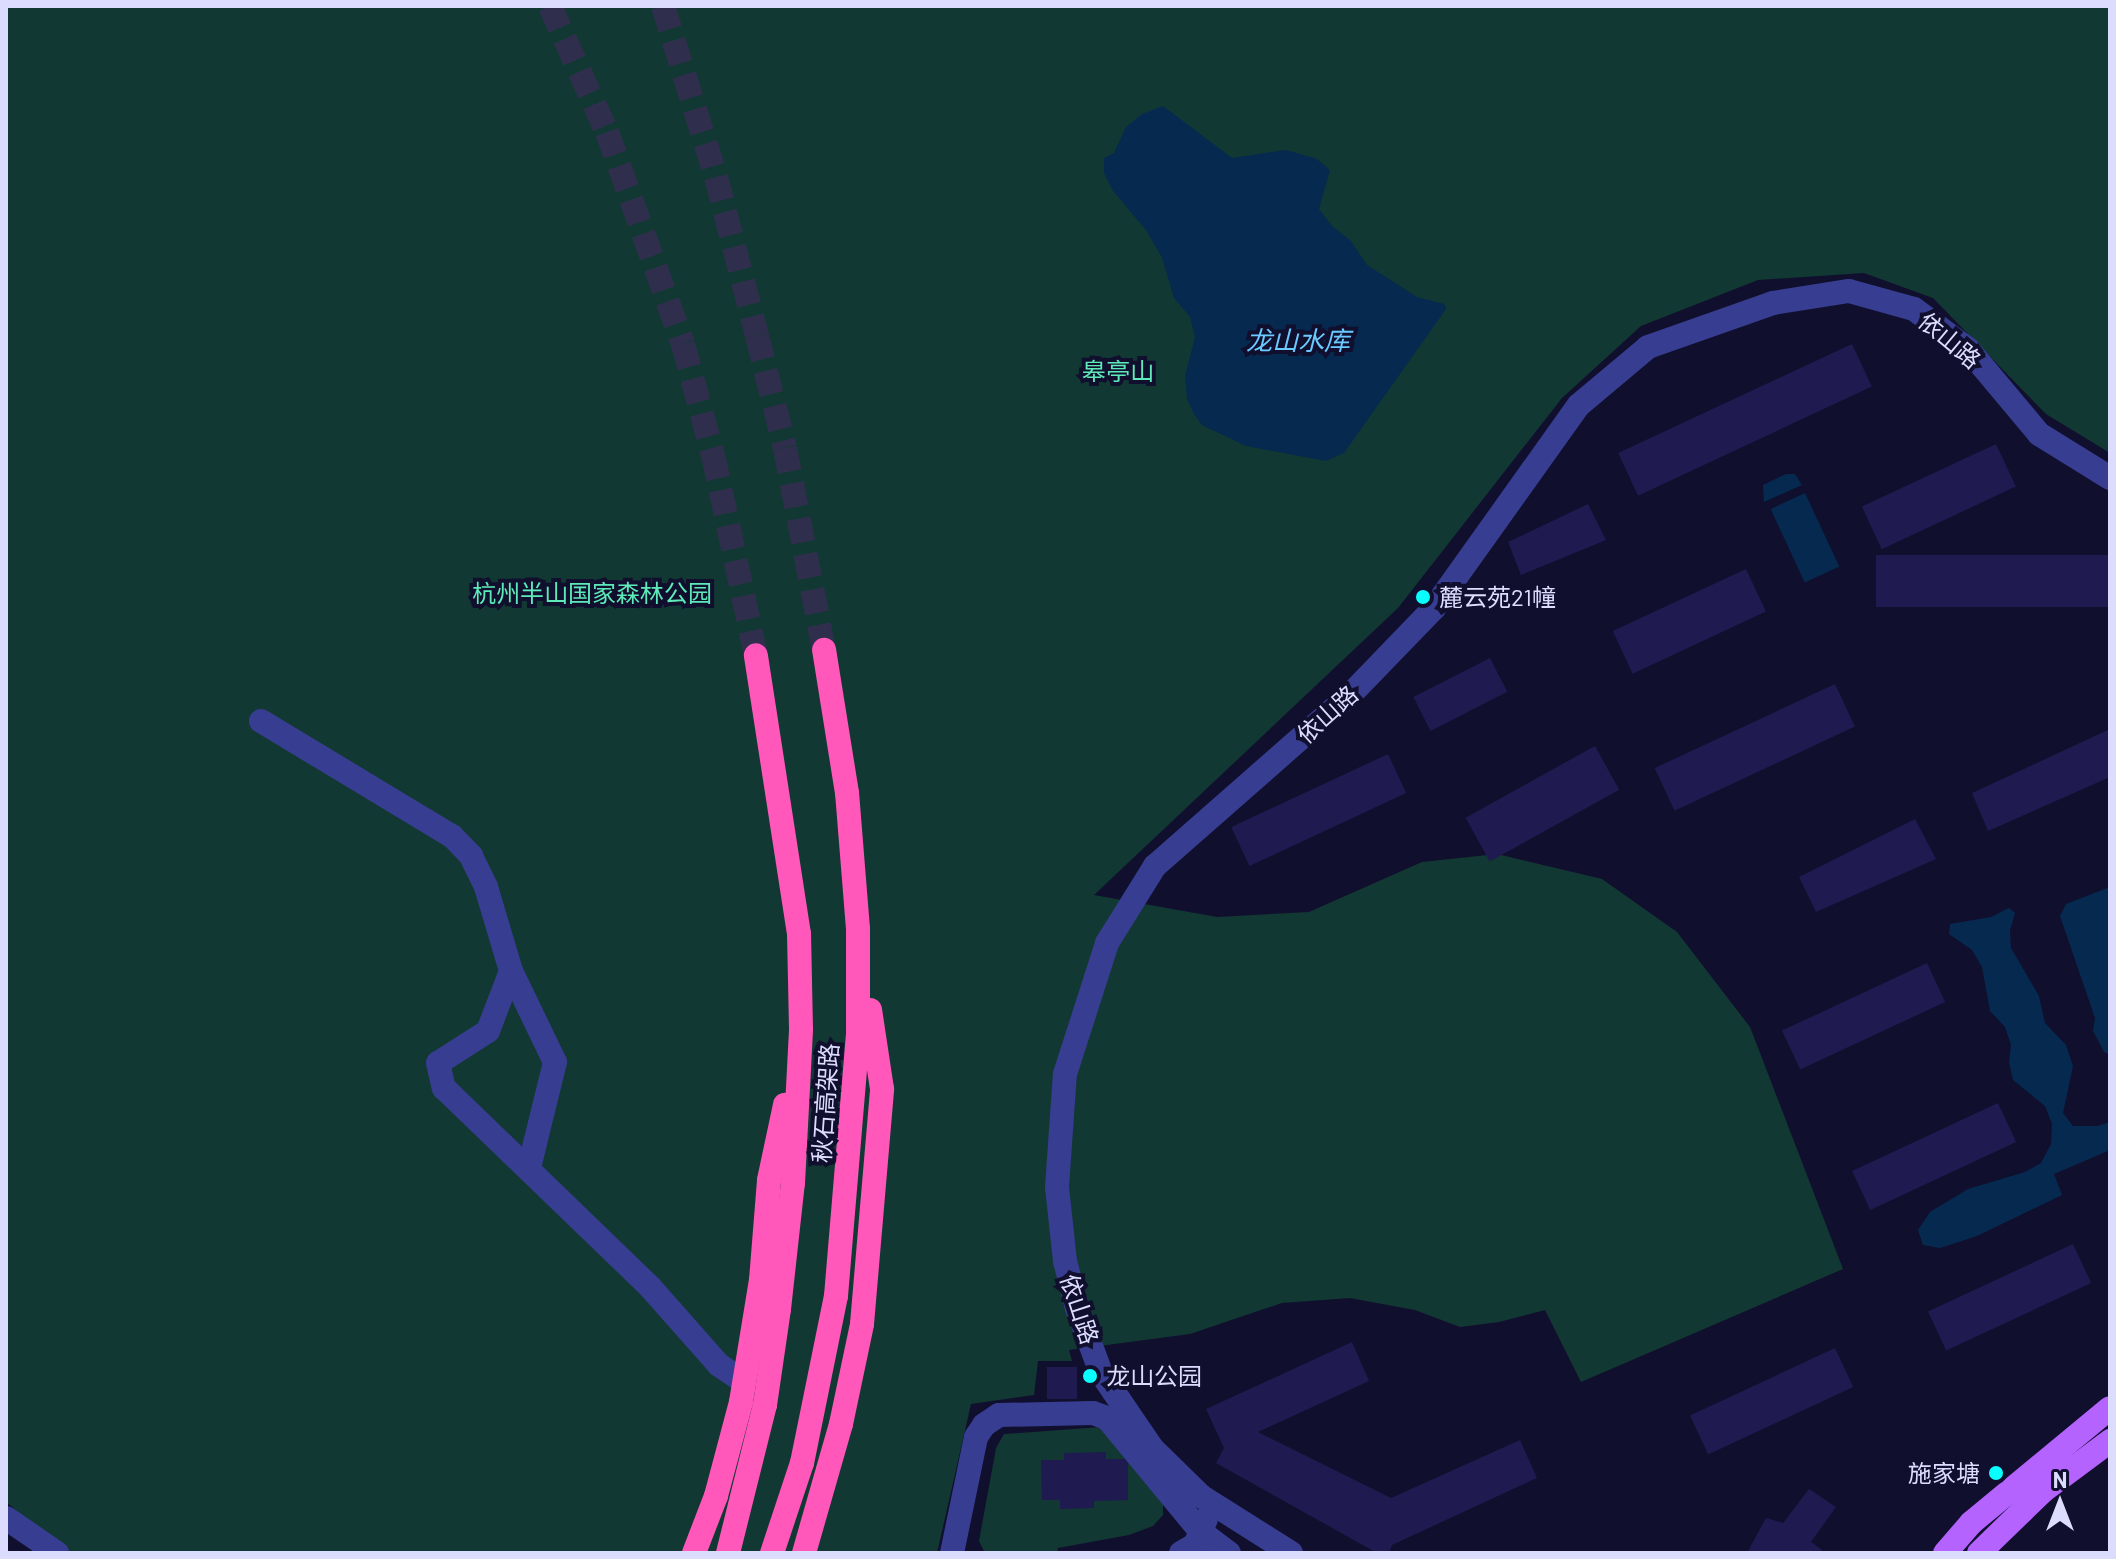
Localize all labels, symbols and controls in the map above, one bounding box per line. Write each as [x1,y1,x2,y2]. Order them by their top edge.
street label: 依山路 [1913,306,1987,374]
water label: 龙山水库 [1246,324,1350,356]
park label: 皋亭山 [1082,357,1154,385]
park label: 杭州半山国家森林公园 [472,579,712,607]
place label: 麓云苑21幢 [1439,583,1556,611]
marker: 麓云苑21幢 [1414,588,1432,606]
street label: 依山路 [1291,679,1363,749]
street label: 秋石高架路 [806,1042,844,1164]
street label: 依山路 [1055,1270,1105,1348]
place label: 龙山公园 [1106,1362,1202,1390]
marker: 龙山公园 [1081,1367,1099,1385]
place label: 施家塘 [1908,1459,1980,1487]
north arrow [2020,1463,2100,1543]
marker: 施家塘 [1987,1464,2005,1482]
text: N [2053,1466,2067,1492]

